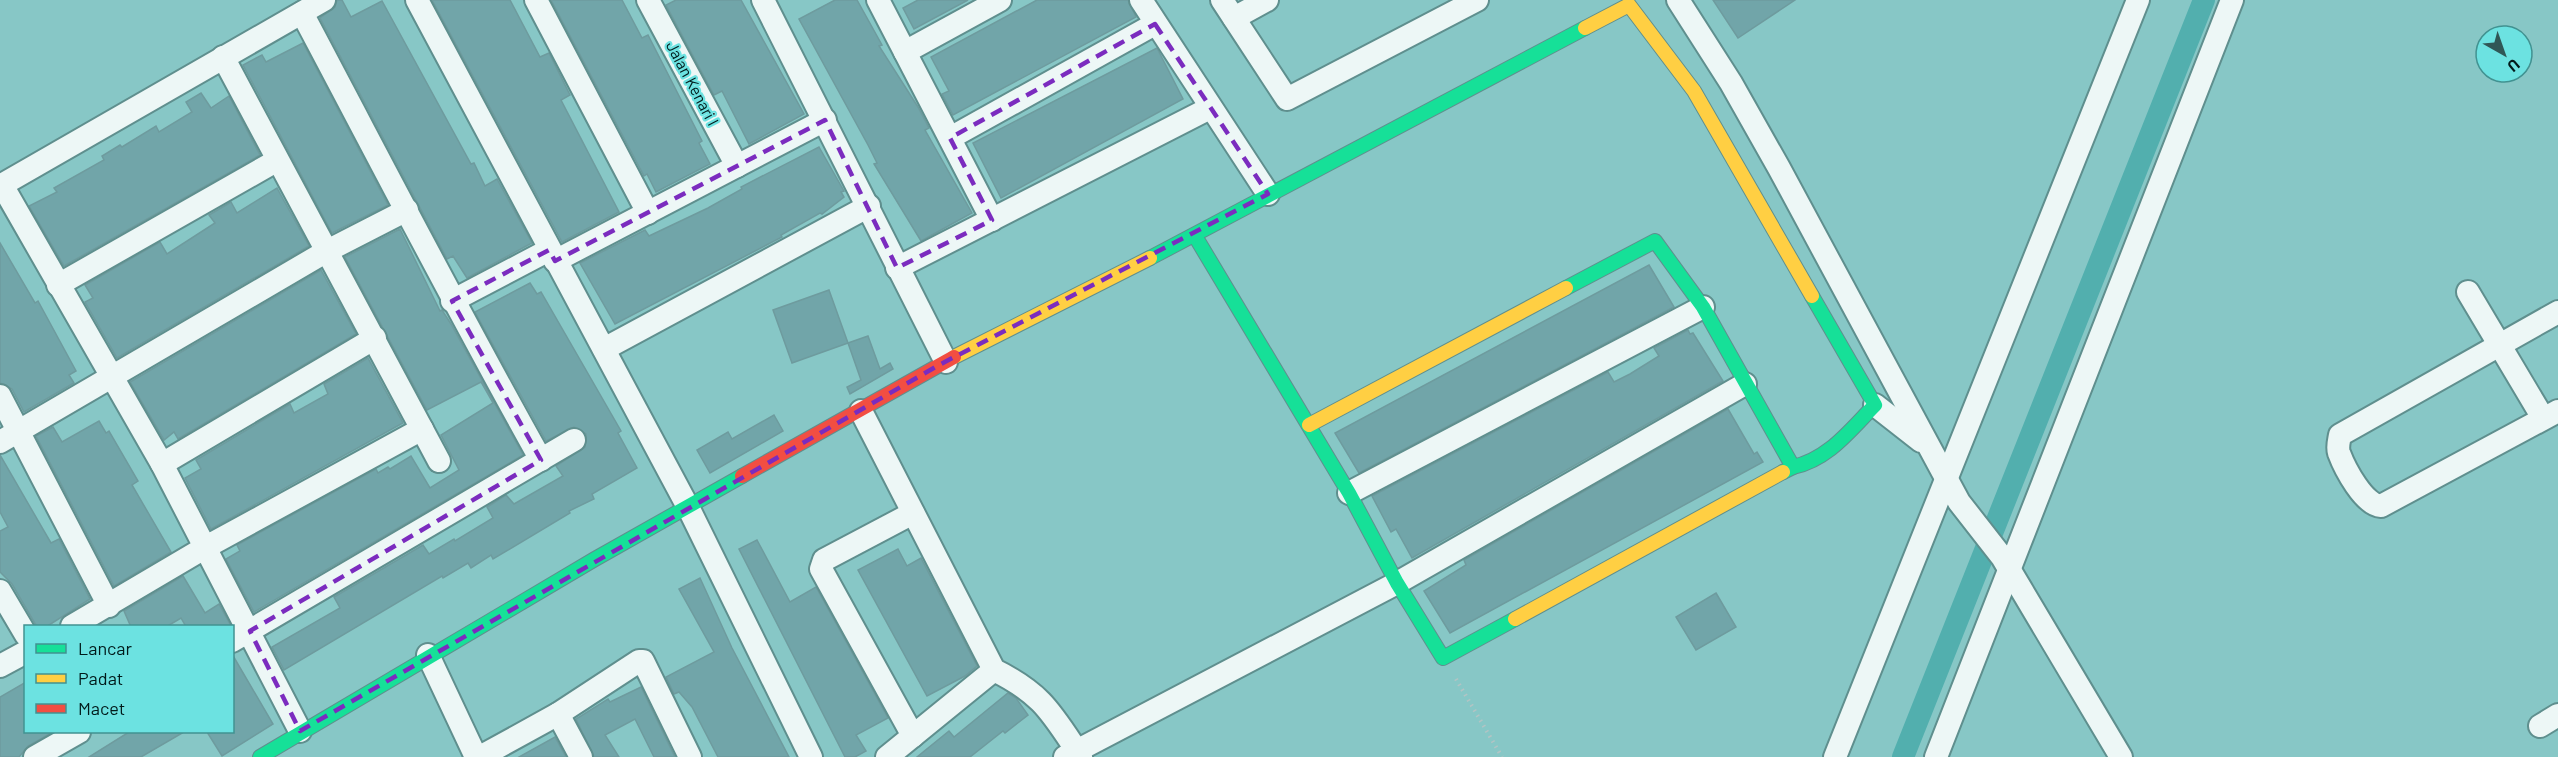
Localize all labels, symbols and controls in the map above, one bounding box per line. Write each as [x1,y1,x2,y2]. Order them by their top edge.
north arrow [2474,24,2534,84]
street label: Jalan Kenari I [663,37,723,129]
text: U [2504,55,2524,76]
legend [24,625,234,733]
text: Lancar [78,637,133,659]
text: Padat [78,667,123,689]
text: Macet [78,697,125,719]

